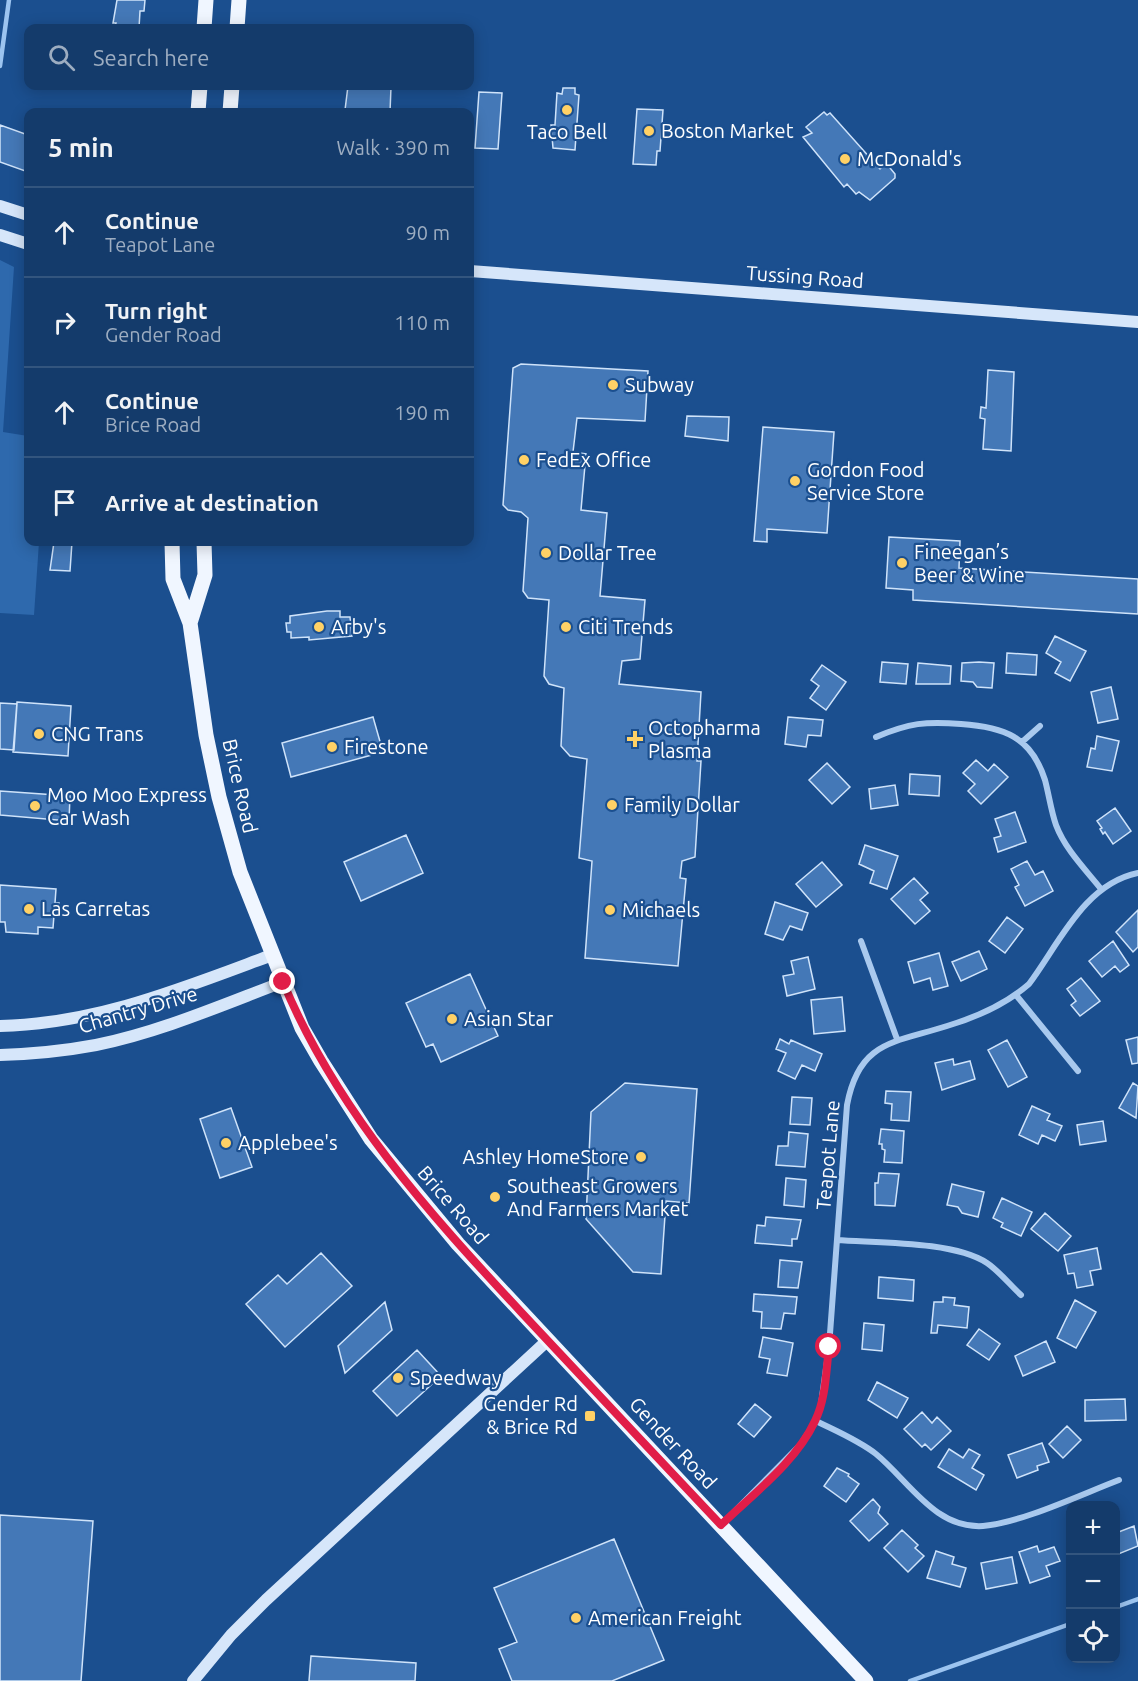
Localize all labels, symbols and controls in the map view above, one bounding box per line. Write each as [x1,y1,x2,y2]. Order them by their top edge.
search box [24,24,474,90]
icon: search [45,41,78,74]
text: Search here [93,45,209,70]
marker: Taco Bell [560,103,574,117]
place label: Boston Market [661,119,794,142]
place label: Taco Bell [527,120,607,143]
marker: Boston Market [642,124,656,138]
text: 5 min [48,133,114,162]
text: Walk · 390 m [337,136,450,159]
place label: McDonald's [857,147,962,170]
marker: McDonald's [838,152,852,166]
text: Continue [105,208,199,233]
icon: ahead [48,216,81,249]
text: 90 m [406,221,450,244]
text: Teapot Lane [105,233,215,256]
street label: Tussing Road [745,261,865,292]
text: Turn right [105,298,207,323]
icon: right [48,306,81,339]
text: 110 m [394,311,450,334]
text: Gender Road [105,323,222,346]
place label: Subway [625,373,694,396]
marker: Subway [606,378,620,392]
text: Continue [105,388,199,413]
icon: ahead [48,396,81,429]
text: 190 m [394,401,450,424]
text: Brice Road [105,413,201,436]
place label: FedEx Office [536,448,651,471]
marker: FedEx Office [517,453,531,467]
place label: Gordon Food Service Store [807,458,925,504]
marker: Gordon Food Service Store [788,474,802,488]
icon: arrive [48,486,81,519]
text: Arrive at destination [105,490,319,515]
place label: Fineegan’s Beer & Wine [914,540,1025,586]
place label: Dollar Tree [558,541,657,564]
marker: Dollar Tree [539,546,553,560]
marker: Fineegan’s Beer & Wine [895,556,909,570]
place label: Arby's [331,615,386,638]
place label: Citi Trends [578,615,673,638]
marker: Arby's [312,620,326,634]
marker: Citi Trends [559,620,573,634]
place label: Octopharma Plasma [648,716,761,762]
place label: CNG Trans [51,722,144,745]
marker: CNG Trans [32,727,46,741]
marker: Octopharma Plasma [626,730,644,748]
place label: Firestone [344,735,429,758]
street label: Brice Road [218,736,263,835]
marker: Firestone [325,740,339,754]
place label: Moo Moo Express Car Wash [47,783,207,829]
place label: Family Dollar [624,793,740,816]
marker: Family Dollar [605,798,619,812]
marker: Moo Moo Express Car Wash [28,799,42,813]
place label: Las Carretas [41,897,150,920]
place label: Michaels [622,898,700,921]
marker: Las Carretas [22,902,36,916]
marker: Michaels [603,903,617,917]
route end [269,968,295,994]
street label: Chantry Drive [76,982,200,1037]
place label: Asian Star [464,1007,554,1030]
marker: Asian Star [445,1012,459,1026]
street label: Teapot Lane [811,1099,844,1211]
place label: Applebee's [238,1131,338,1154]
marker: Applebee's [219,1136,233,1150]
place label: Ashley HomeStore [463,1145,629,1168]
marker: Ashley HomeStore [634,1150,648,1164]
street label: Brice Road [413,1161,494,1248]
place label: Southeast Growers And Farmers Market [507,1174,688,1220]
marker: Southeast Growers And Farmers Market [488,1190,502,1204]
route start [815,1333,841,1359]
place label: Speedway [410,1366,502,1389]
marker: Speedway [391,1371,405,1385]
place label: Gender Rd & Brice Rd [483,1392,578,1438]
street label: Gender Road [625,1392,722,1493]
marker: Gender Rd & Brice Rd [583,1409,597,1423]
map controls [1066,1501,1120,1663]
button: + [1066,1501,1120,1555]
button: − [1066,1555,1120,1609]
place label: American Freight [588,1606,742,1629]
button: locate [1066,1609,1120,1663]
marker: American Freight [569,1611,583,1625]

